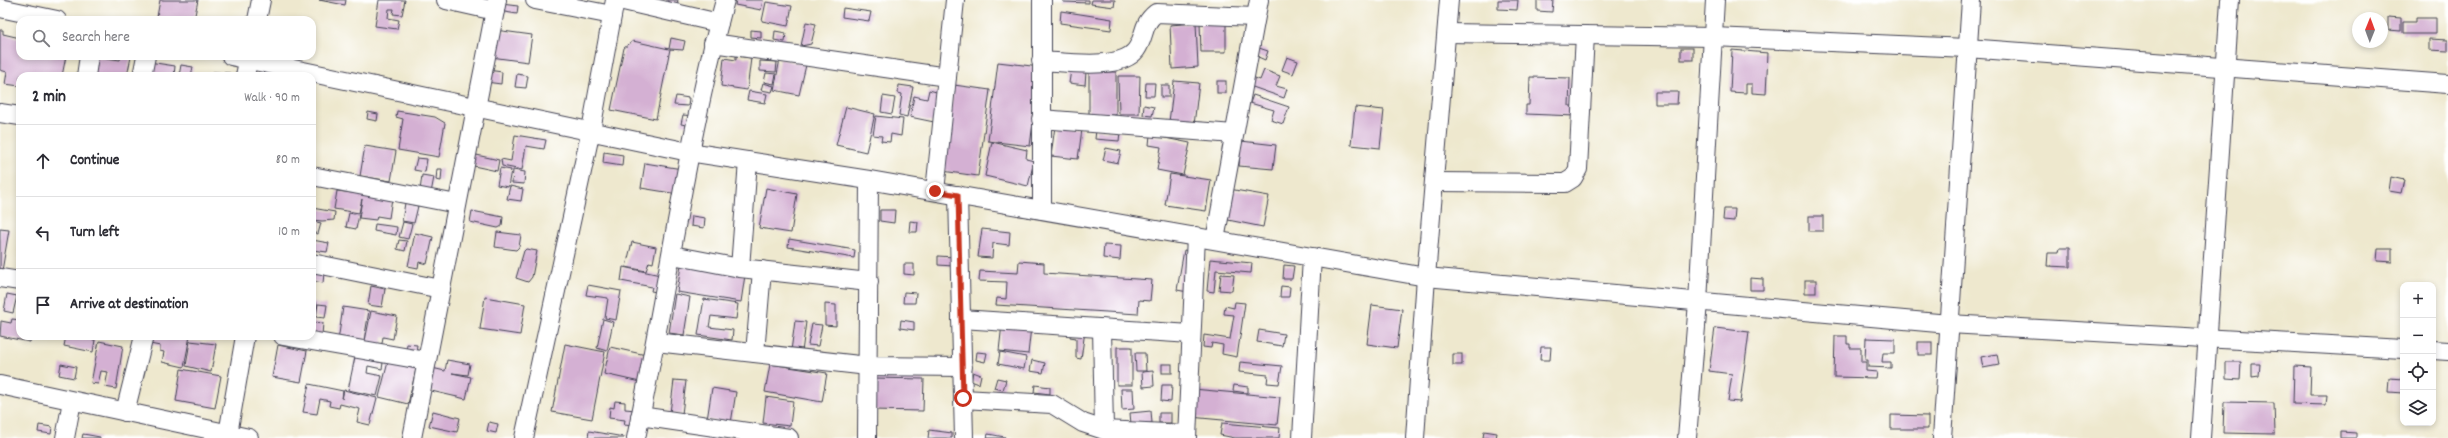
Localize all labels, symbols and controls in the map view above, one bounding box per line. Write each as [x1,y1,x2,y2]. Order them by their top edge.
north arrow [2352,12,2388,48]
search box [16,16,316,60]
icon: search [30,27,52,49]
text: Search here [62,27,130,49]
text: 2 min [32,86,66,110]
text: Walk · 90 m [244,89,300,108]
icon: ahead [32,150,54,172]
text: Continue [70,150,119,172]
text: 80 m [276,151,300,170]
route end [926,182,944,200]
icon: left [32,222,54,244]
text: Turn left [70,222,119,244]
text: 10 m [278,223,300,242]
map controls [2400,282,2436,426]
button: + [2400,282,2436,318]
icon: arrive [32,294,54,316]
text: Arrive at destination [70,294,188,316]
button: − [2400,318,2436,354]
button: locate [2400,354,2436,390]
route start [954,389,972,407]
button: layers [2400,390,2436,426]

